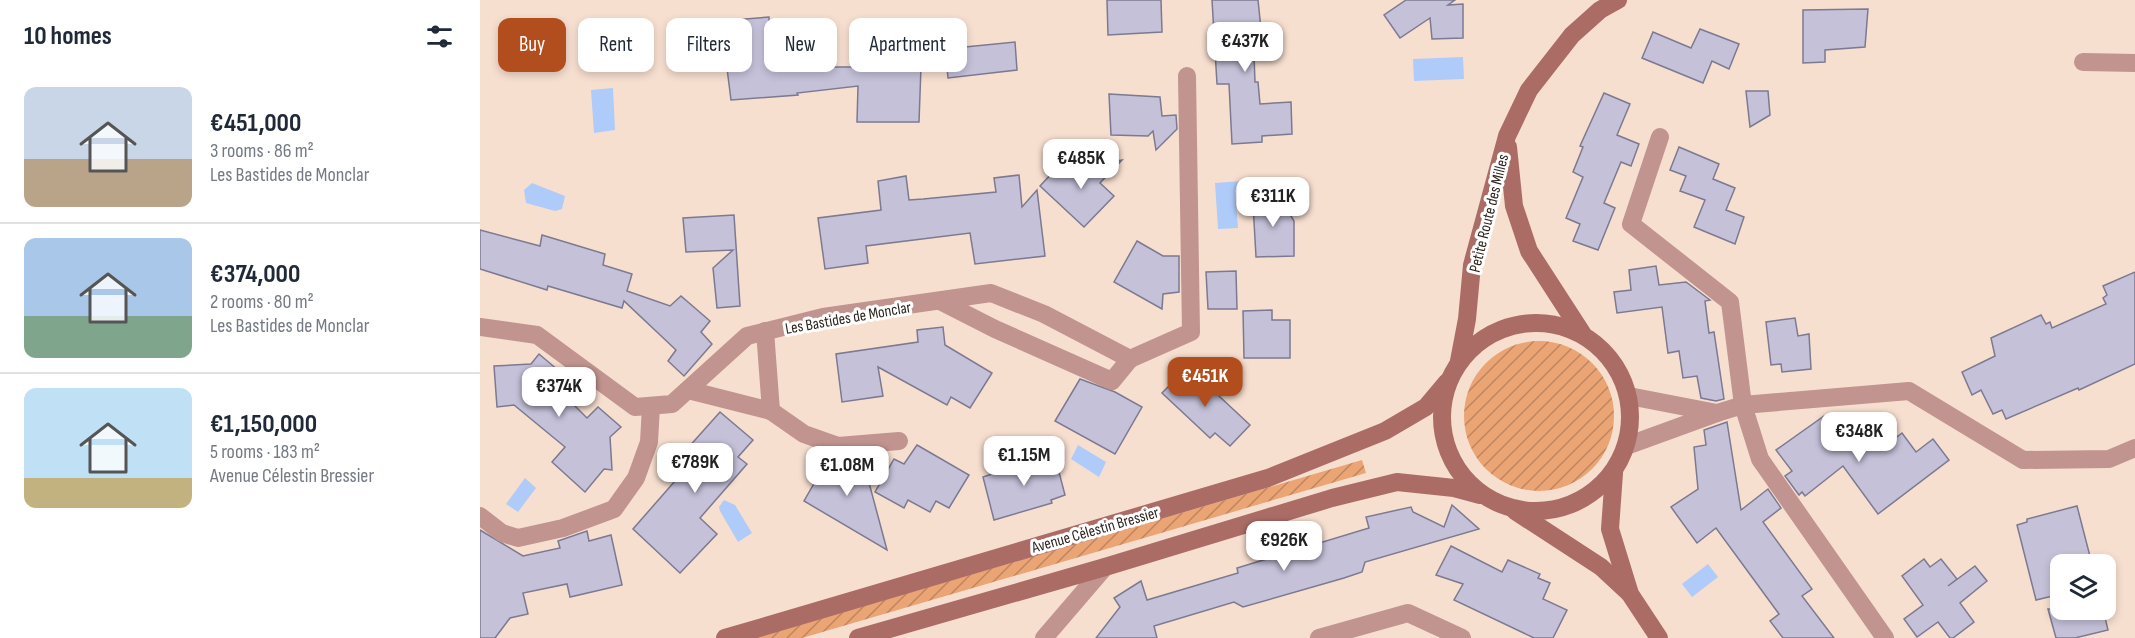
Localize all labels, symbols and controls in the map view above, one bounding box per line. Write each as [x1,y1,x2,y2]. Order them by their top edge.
chip: Buy [498,18,566,72]
chip: Rent [578,18,654,72]
chip: Filters [666,18,752,72]
chip: New [764,18,837,72]
chip: Apartment [849,18,967,72]
icon: filters [423,20,456,53]
text: 10 homes [24,21,112,52]
pin: €437K [1203,22,1287,73]
text: €437K [1221,29,1269,53]
text: €451,000 [210,108,301,139]
icon: home [72,111,144,183]
text: 3 rooms · 86 m² [210,139,314,163]
pin: €485K [1039,139,1123,190]
text: €485K [1057,146,1105,170]
street label: Petite Route des Milles [1466,152,1513,274]
text: Les Bastides de Monclar [210,163,369,187]
pin: €311K [1231,177,1315,228]
text: €311K [1250,184,1296,208]
text: €374,000 [210,259,300,290]
icon: home [72,262,144,334]
text: 2 rooms · 80 m² [210,290,314,314]
street label: Les Bastides de Monclar [784,298,913,339]
text: Les Bastides de Monclar [210,314,369,338]
pin: €451K [1163,357,1247,408]
text: €451K [1182,364,1228,388]
pin: €374K [517,367,601,418]
text: €374K [536,374,582,398]
text: €1,150,000 [210,409,317,440]
icon: home [72,412,144,484]
pin: €348K [1817,412,1901,463]
text: €348K [1835,419,1883,443]
pin: €1.15M [975,436,1073,487]
text: 5 rooms · 183 m² [210,440,320,464]
pin: €789K [653,443,737,494]
text: €1.15M [998,443,1050,467]
pin: €1.08M [798,446,896,497]
text: €789K [671,450,719,474]
text: €1.08M [820,453,874,477]
text: Avenue Célestin Bressier [210,464,374,488]
street label: Avenue Célestin Bressier [1029,503,1162,558]
pin: €926K [1242,521,1326,572]
text: €926K [1260,528,1308,552]
map controls [2050,554,2116,620]
button: layers [2050,554,2116,620]

